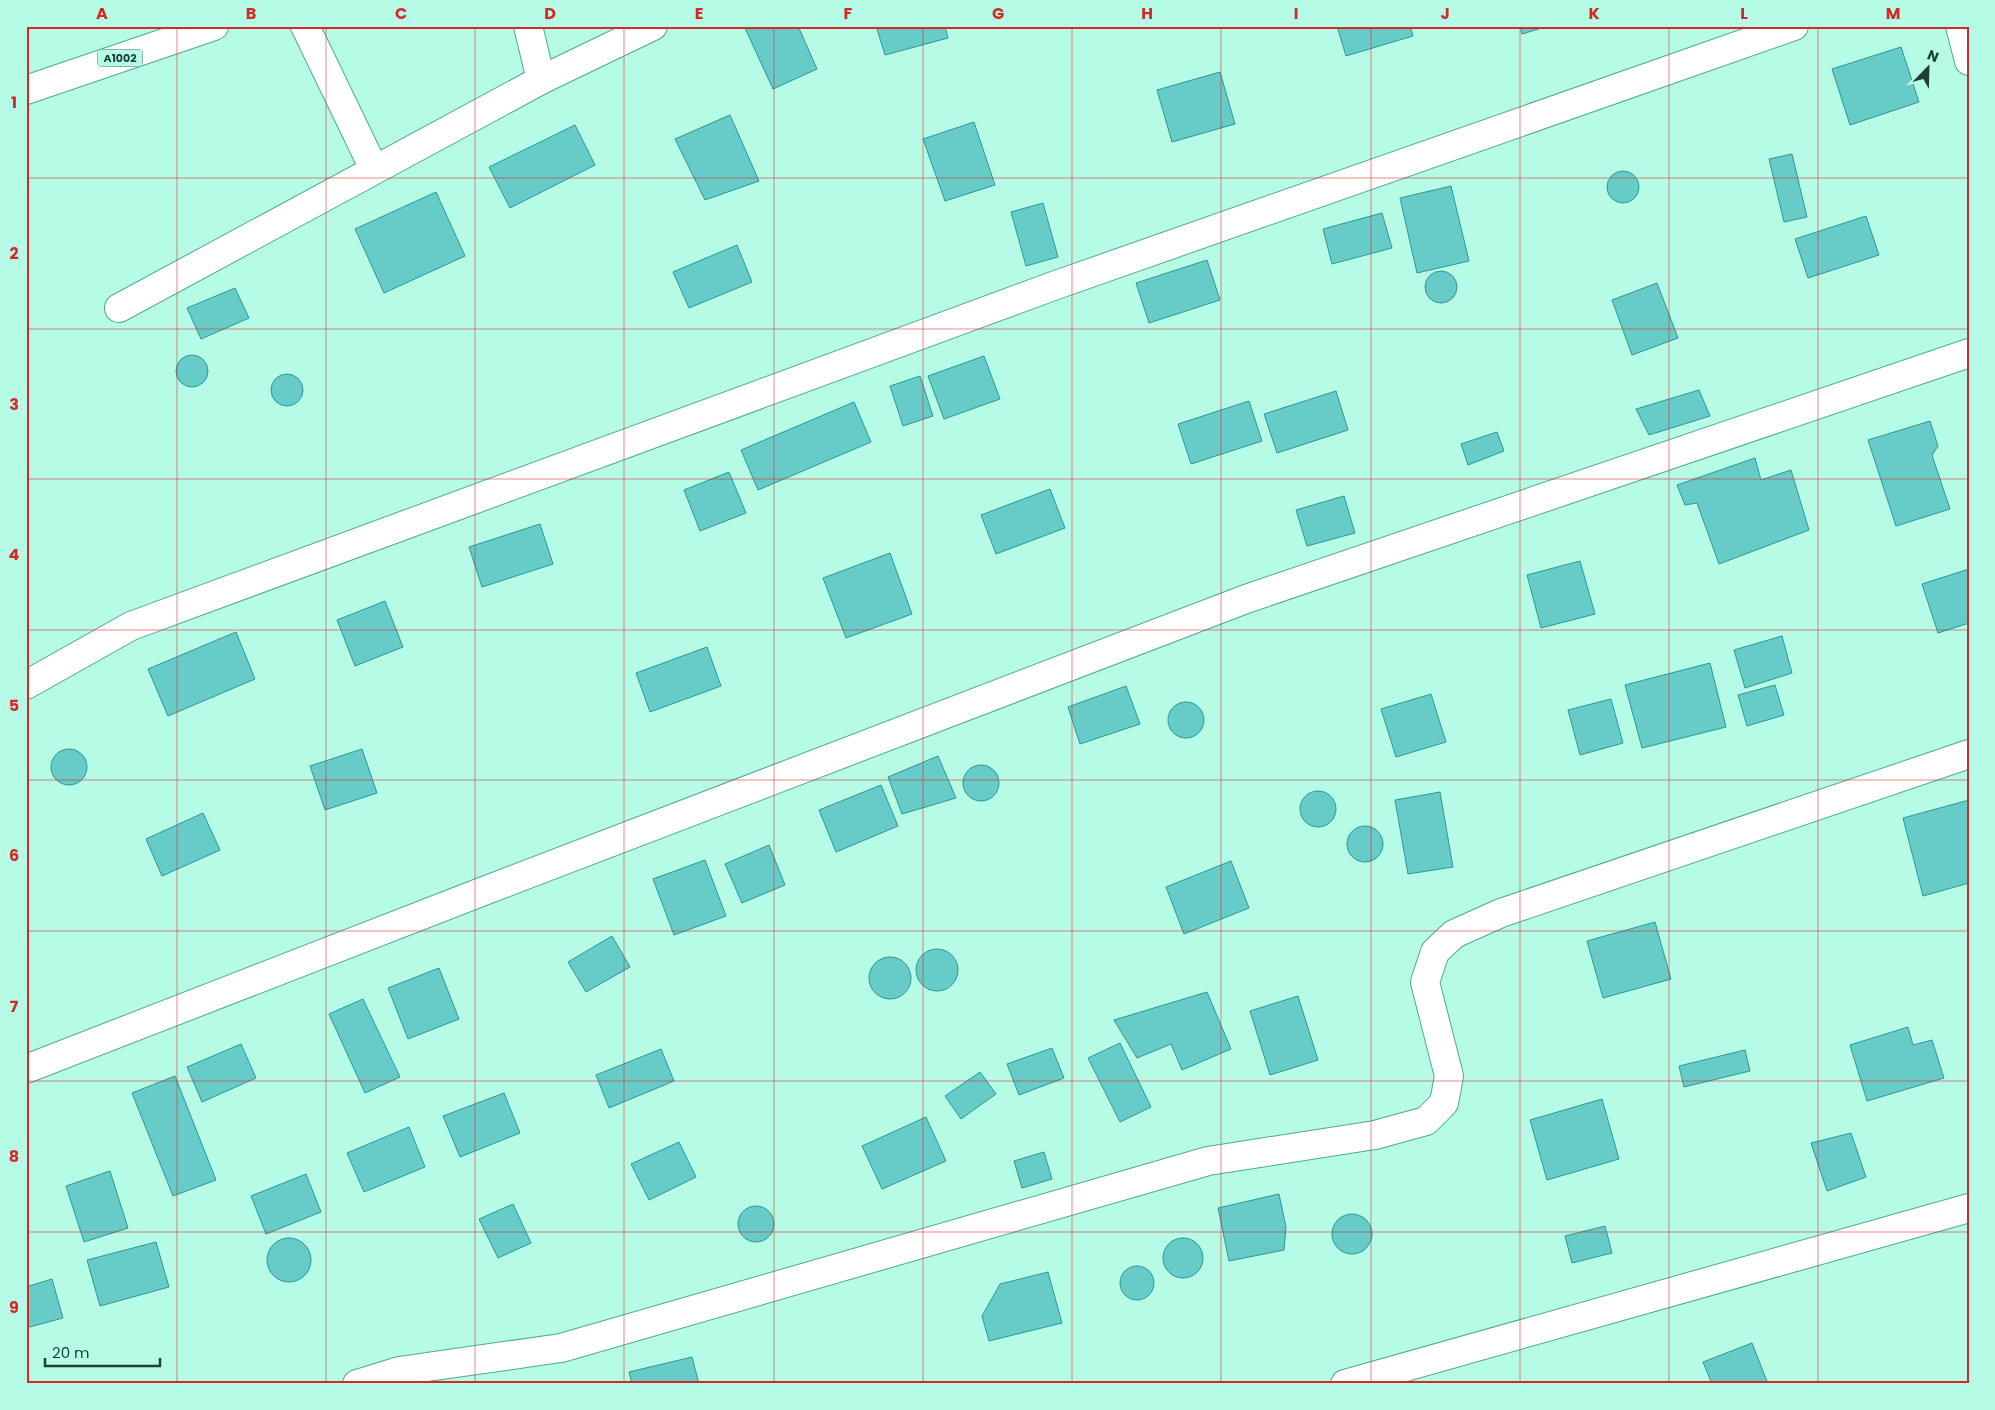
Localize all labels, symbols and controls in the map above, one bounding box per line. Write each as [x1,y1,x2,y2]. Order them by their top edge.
text: A [96,2,108,25]
text: B [246,2,256,25]
text: C [395,2,407,25]
text: D [544,2,556,25]
text: E [695,2,703,25]
text: F [844,2,853,25]
text: G [992,2,1004,25]
text: H [1141,2,1153,25]
text: I [1294,2,1298,25]
text: J [1440,2,1450,25]
text: K [1588,2,1600,25]
text: L [1740,2,1748,25]
text: M [1886,2,1900,25]
north arrow [1902,42,1952,92]
text: N [1924,45,1942,67]
road number: A1002 [98,49,142,66]
text: 1 [11,91,17,114]
text: 2 [9,242,19,265]
text: 3 [9,393,19,416]
text: 4 [9,543,20,566]
text: 5 [9,694,19,717]
text: 6 [9,844,19,867]
text: 7 [10,995,19,1018]
text: 8 [9,1145,19,1168]
text: 9 [9,1296,19,1319]
scale bar [45,1335,160,1367]
text: 20 m [52,1342,90,1363]

